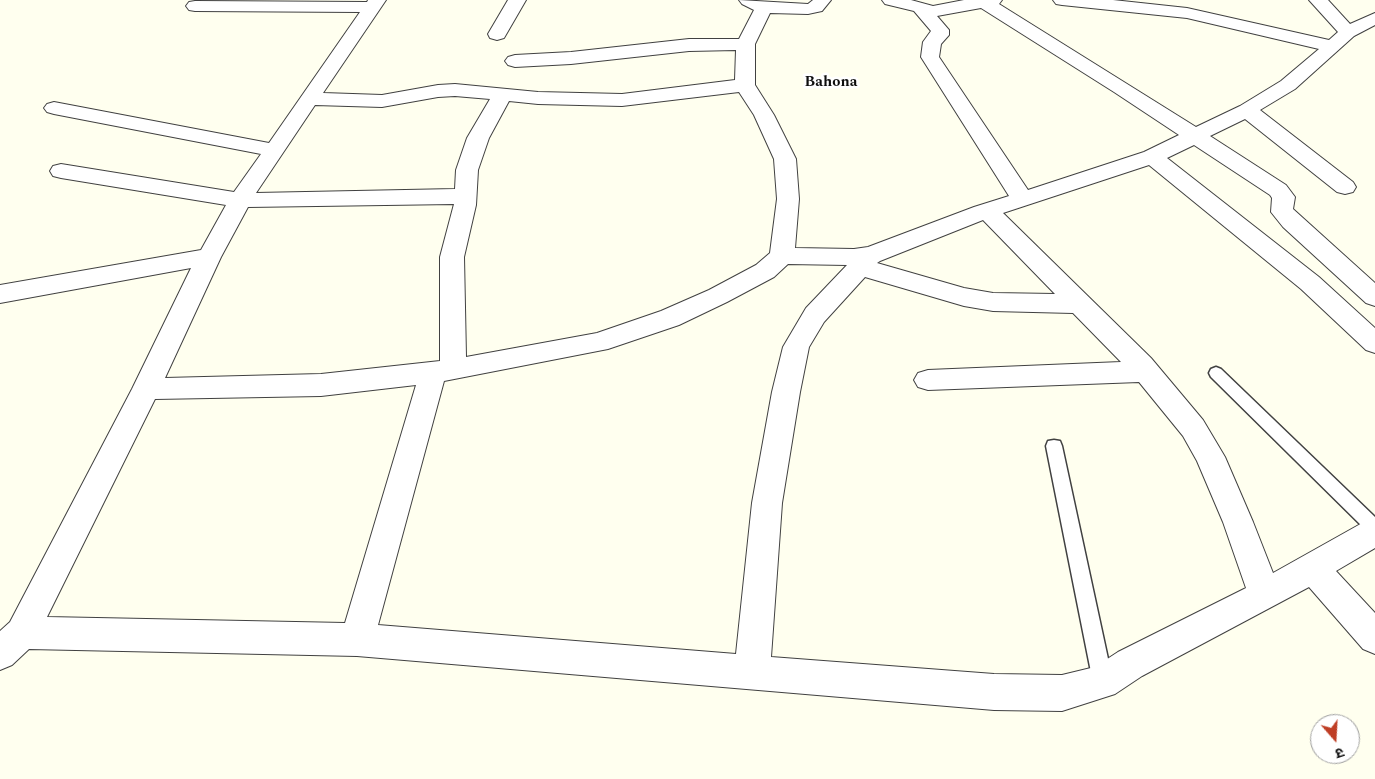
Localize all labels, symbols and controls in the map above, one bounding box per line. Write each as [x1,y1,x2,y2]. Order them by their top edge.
district label: Bahona [805,74,857,92]
north arrow [1310,714,1360,764]
text: उ [1332,741,1347,764]

